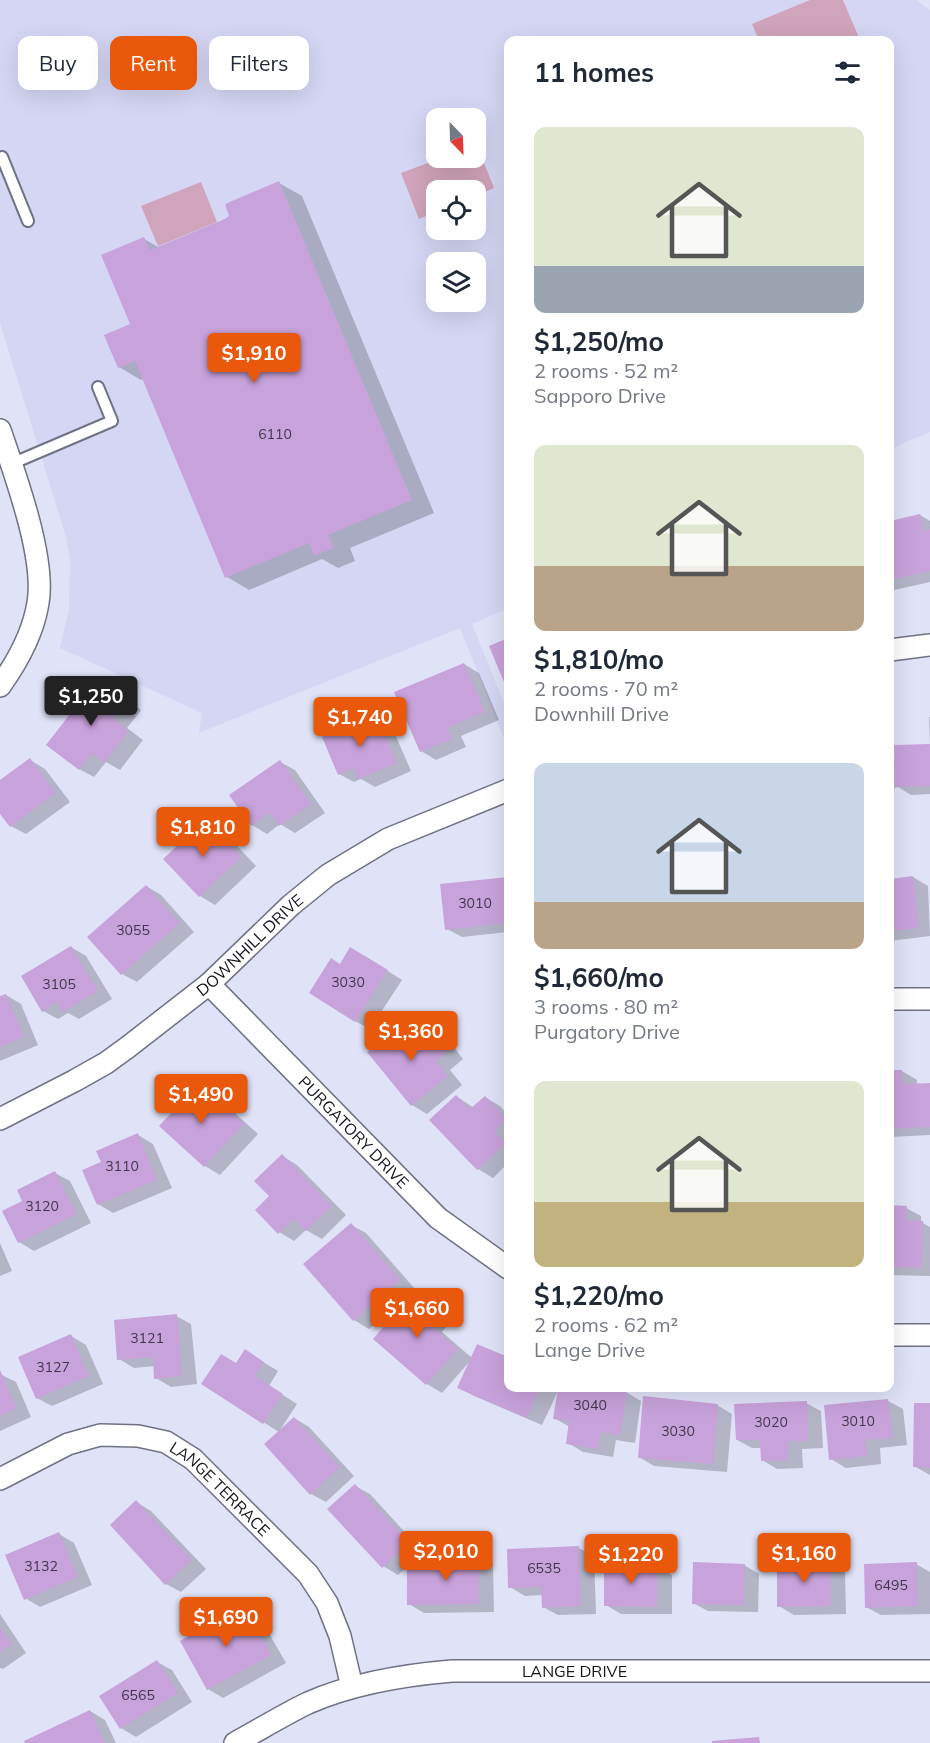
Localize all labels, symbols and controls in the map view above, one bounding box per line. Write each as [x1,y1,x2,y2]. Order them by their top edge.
chip: Buy [18,36,98,90]
chip: Rent [110,36,197,90]
chip: Filters [209,36,309,90]
text: 11 homes [534,56,654,89]
icon: filters [831,56,864,89]
north arrow [426,108,486,168]
map controls [426,108,486,312]
icon: home [645,166,753,274]
button: locate [426,180,486,240]
button: layers [426,252,486,312]
text: $1,250/mo [534,325,664,358]
pin: $1,910 [205,333,303,384]
text: $1,910 [222,340,286,365]
text: 2 rooms · 52 m² [534,358,678,383]
text: Sapporo Drive [534,383,666,408]
house number: 6110 [258,425,292,443]
icon: home [645,484,753,592]
text: $1,810/mo [534,643,664,676]
pin: $1,250 [42,676,140,727]
text: 2 rooms · 70 m² [534,676,678,701]
text: $1,250 [59,683,123,708]
pin: $1,740 [311,697,409,748]
text: Downhill Drive [534,701,669,726]
text: $1,740 [328,704,392,729]
icon: home [645,802,753,910]
pin: $1,810 [154,807,252,858]
text: $1,810 [171,814,235,839]
street label: DOWNHILL DRIVE [192,890,307,1000]
house number: 3010 [458,894,492,912]
house number: 3055 [116,921,150,939]
text: $1,660/mo [534,961,664,994]
house number: 3030 [331,973,365,991]
house number: 3105 [42,975,76,993]
text: 3 rooms · 80 m² [534,994,678,1019]
pin: $1,360 [362,1011,460,1062]
text: $1,360 [379,1018,443,1043]
text: Purgatory Drive [534,1019,680,1044]
street label: PURGATORY DRIVE [294,1072,413,1192]
pin: $1,490 [152,1074,250,1125]
text: $1,490 [169,1081,233,1106]
icon: home [645,1120,753,1228]
house number: 3110 [105,1157,139,1175]
house number: 3120 [25,1197,59,1215]
text: $1,220/mo [534,1279,664,1312]
pin: $1,660 [368,1288,466,1339]
text: $1,660 [385,1295,449,1320]
text: 2 rooms · 62 m² [534,1312,678,1337]
house number: 3121 [130,1329,164,1347]
text: Lange Drive [534,1337,645,1362]
house number: 3127 [36,1358,70,1376]
house number: 3040 [573,1396,607,1414]
house number: 3010 [841,1412,875,1430]
house number: 3020 [754,1413,788,1431]
house number: 3030 [661,1422,695,1440]
street label: LANGE TERRACE [166,1437,274,1540]
pin: $2,010 [397,1531,495,1582]
pin: $1,160 [755,1533,853,1584]
pin: $1,220 [582,1534,680,1585]
text: $2,010 [414,1538,478,1563]
text: $1,160 [772,1540,836,1565]
text: $1,220 [599,1541,663,1566]
house number: 3132 [24,1557,58,1575]
house number: 6535 [527,1559,561,1577]
house number: 6495 [874,1576,908,1594]
pin: $1,690 [177,1597,275,1648]
text: $1,690 [194,1604,258,1629]
street label: LANGE DRIVE [522,1661,627,1681]
house number: 6565 [121,1686,155,1704]

